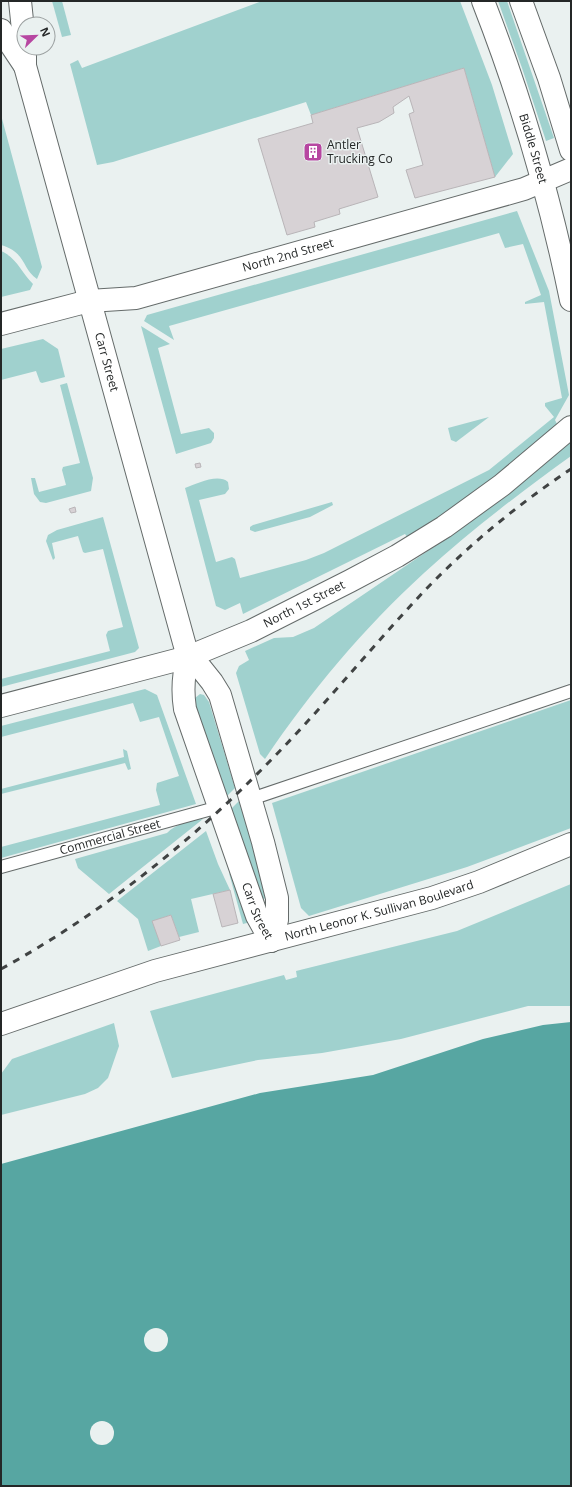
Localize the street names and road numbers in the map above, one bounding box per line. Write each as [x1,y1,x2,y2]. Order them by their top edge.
street label: Biddle Street [515,111,552,185]
street label: North 2nd Street [240,234,336,276]
street label: Carr Street [91,330,123,393]
street label: North 1st Street [260,576,348,631]
street label: Commercial Street [58,815,162,859]
street label: North Leonor K. Sullivan Boulevard [283,875,476,945]
street label: Carr Street [238,880,277,942]

